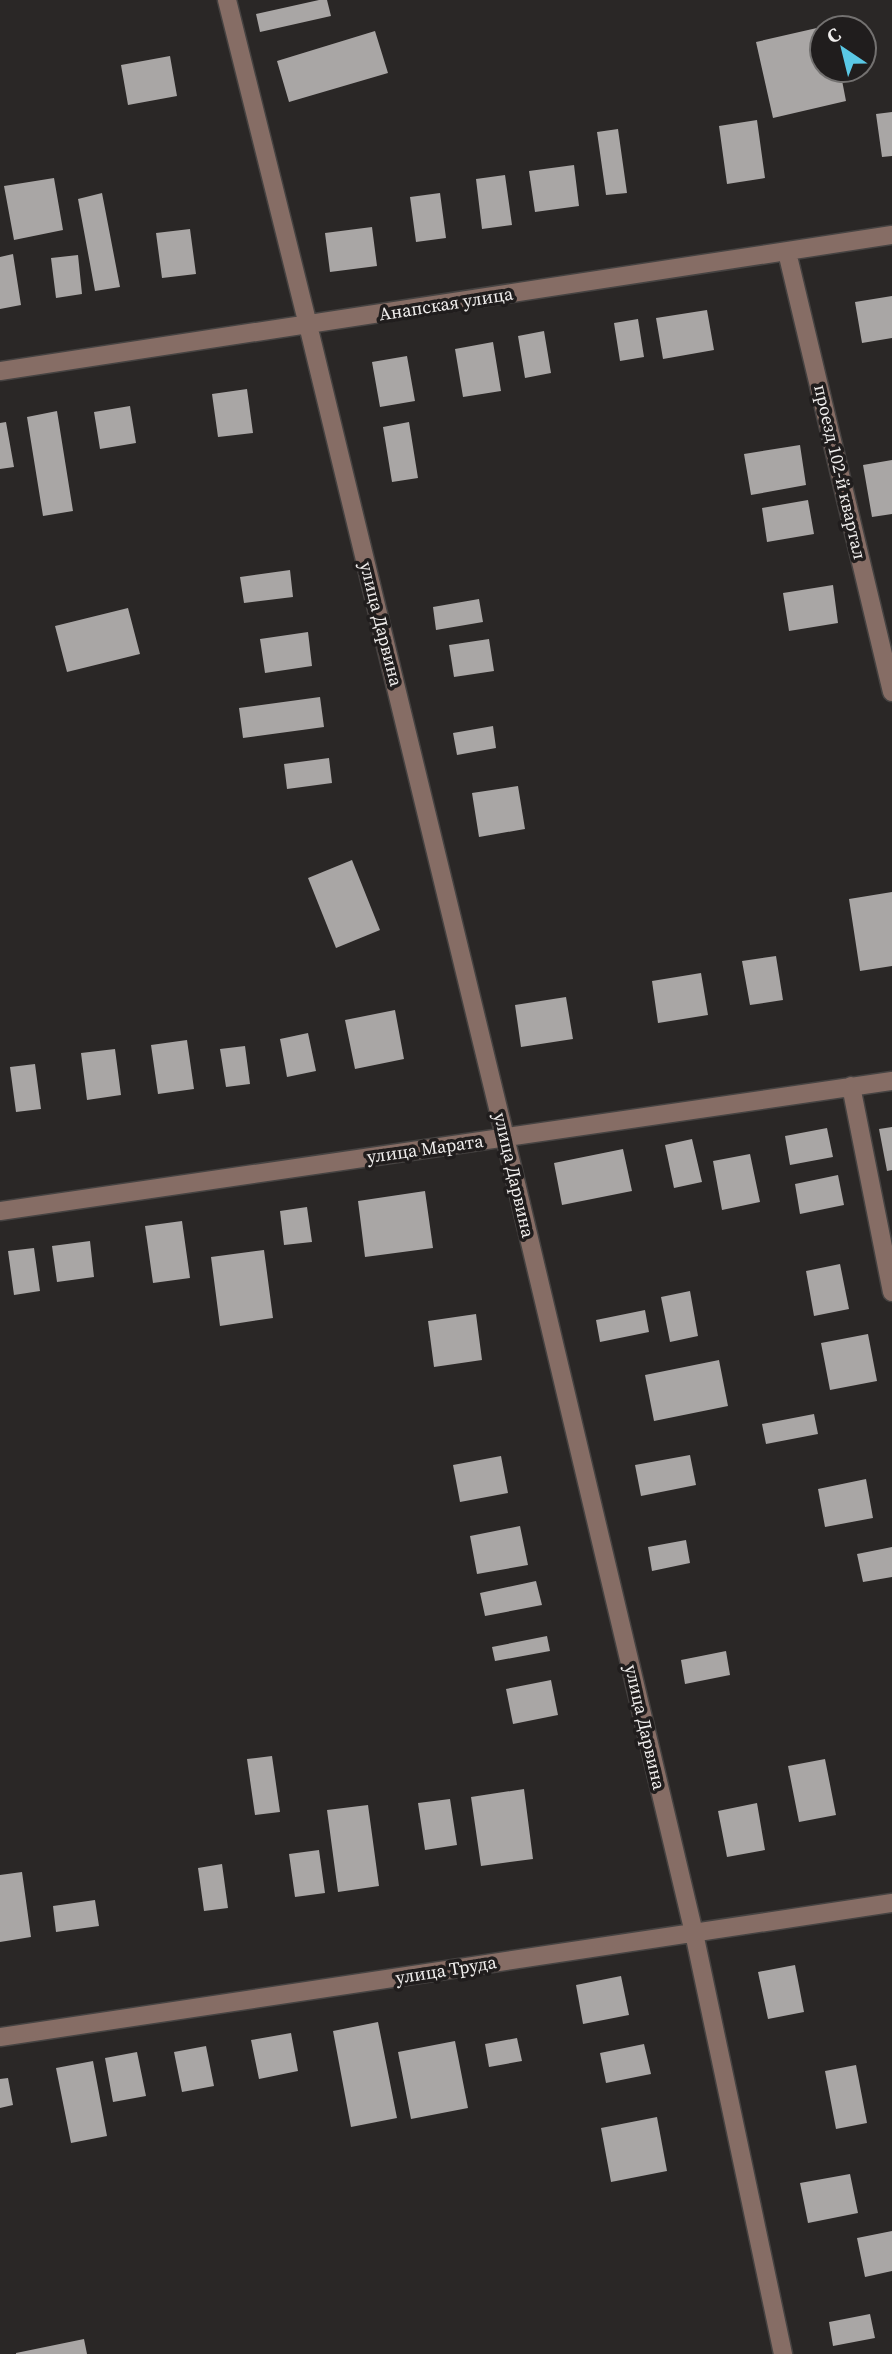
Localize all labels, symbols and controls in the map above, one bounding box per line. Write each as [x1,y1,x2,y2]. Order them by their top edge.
north arrow [808,14,878,84]
text: С [821,21,846,49]
street label: Анапская улица [377,280,516,326]
street label: проезд 102-й квартал [808,382,873,562]
street label: улица Дарвина [354,559,409,690]
street label: улица Дарвина [488,1110,541,1241]
street label: улица Марата [365,1128,486,1169]
street label: улица Дарвина [619,1662,672,1793]
street label: улица Труда [394,1949,499,1990]

